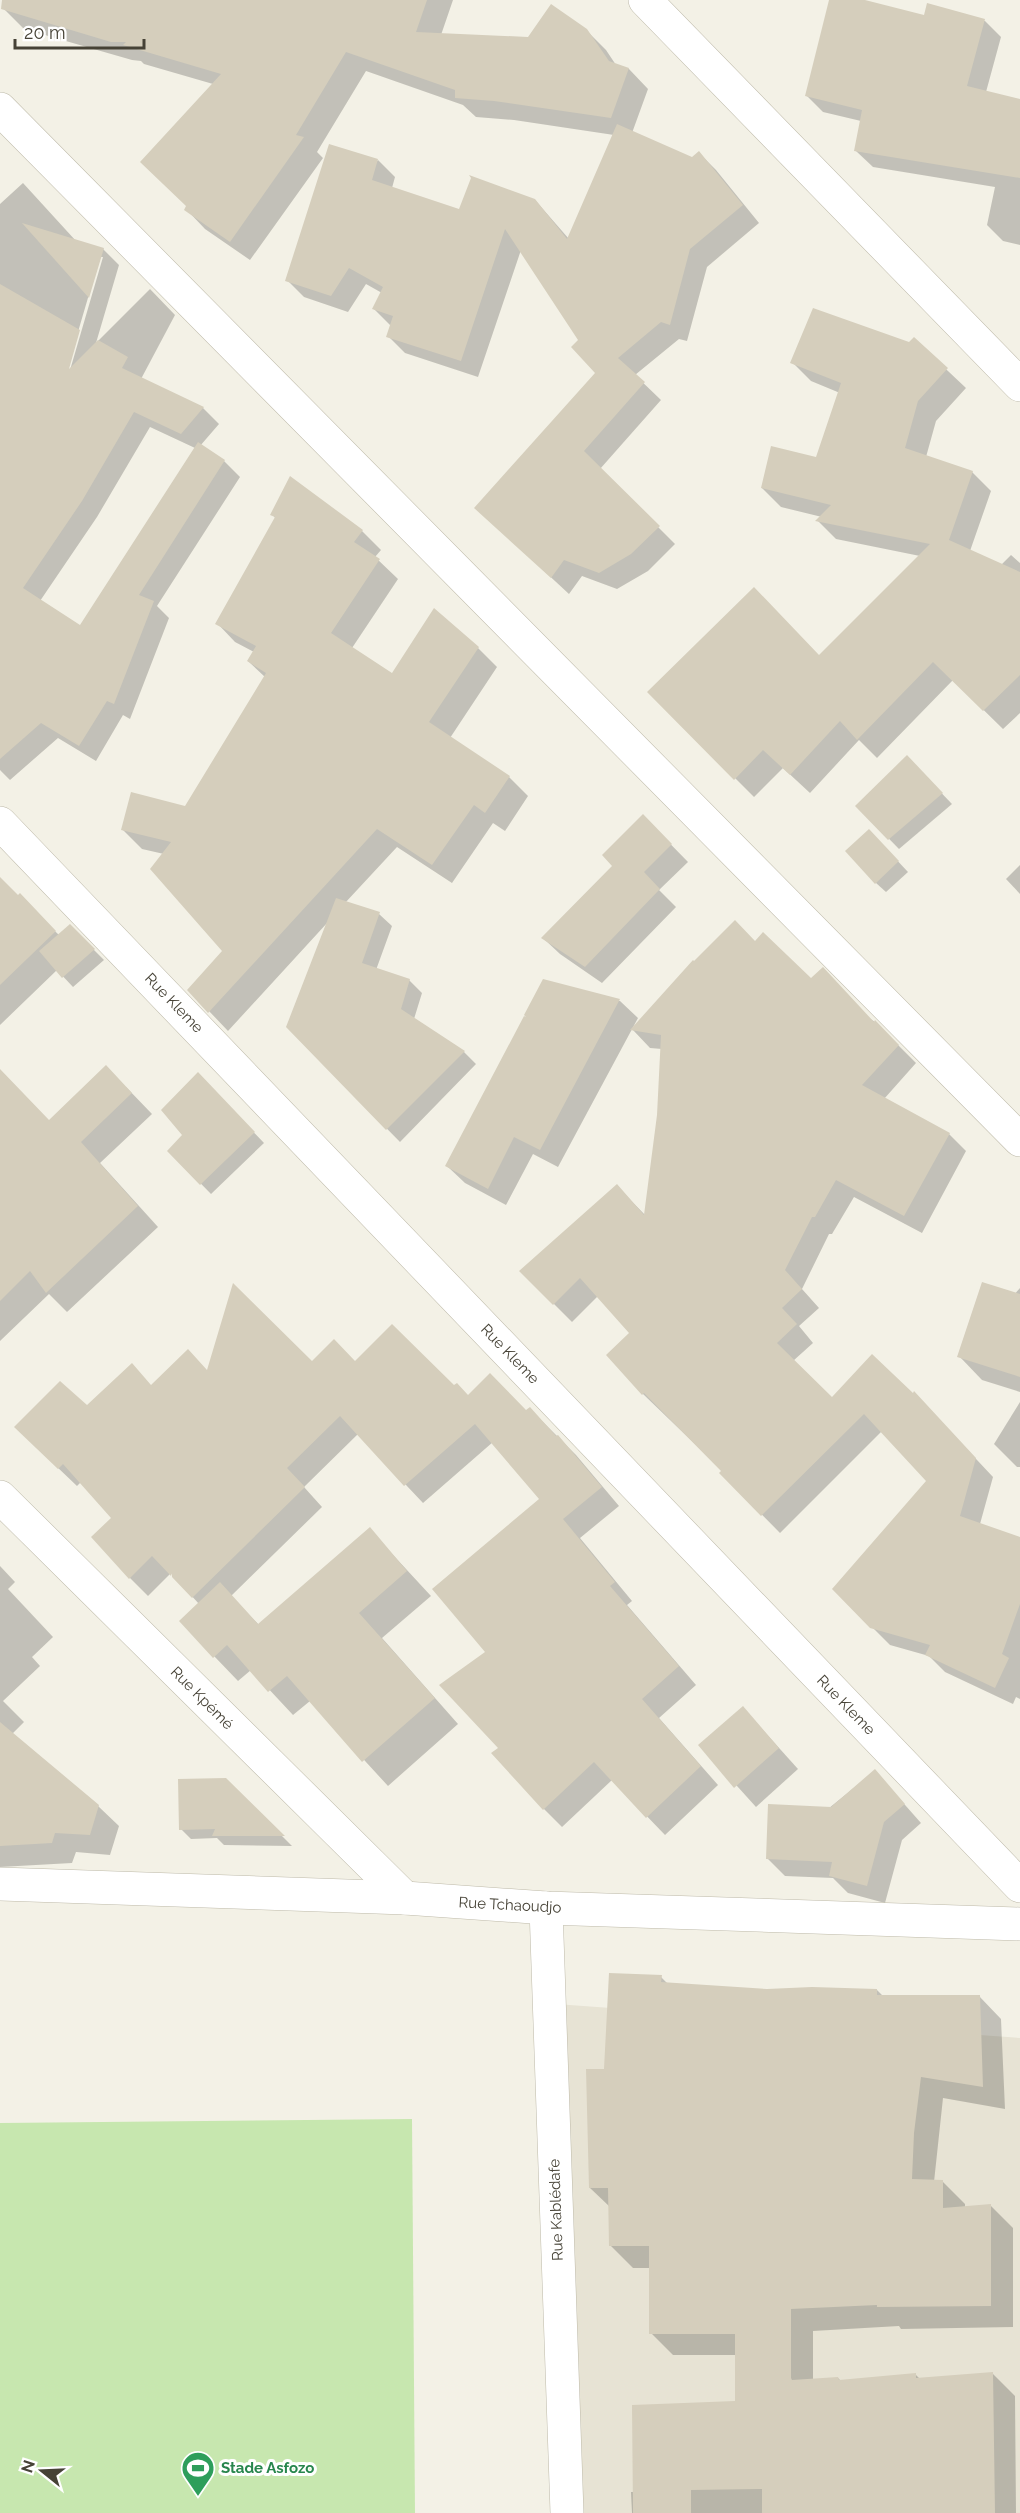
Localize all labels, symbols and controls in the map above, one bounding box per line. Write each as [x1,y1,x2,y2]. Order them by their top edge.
scale bar [15,12,144,50]
text: 20 m [24,22,66,43]
street label: Rue Kleme [141,969,207,1037]
street label: Rue Kleme [477,1320,543,1388]
street label: Rue Kpémé [167,1663,237,1733]
street label: Rue Kleme [813,1671,879,1739]
street label: Rue Tchaoudjo [458,1893,562,1917]
street label: Rue Kablédafe [545,2158,567,2261]
north arrow [12,2441,72,2501]
sports icon: Stade Asfozo [180,2450,216,2497]
text: N [17,2458,39,2475]
place label: Stade Asfozo [221,2459,314,2477]

